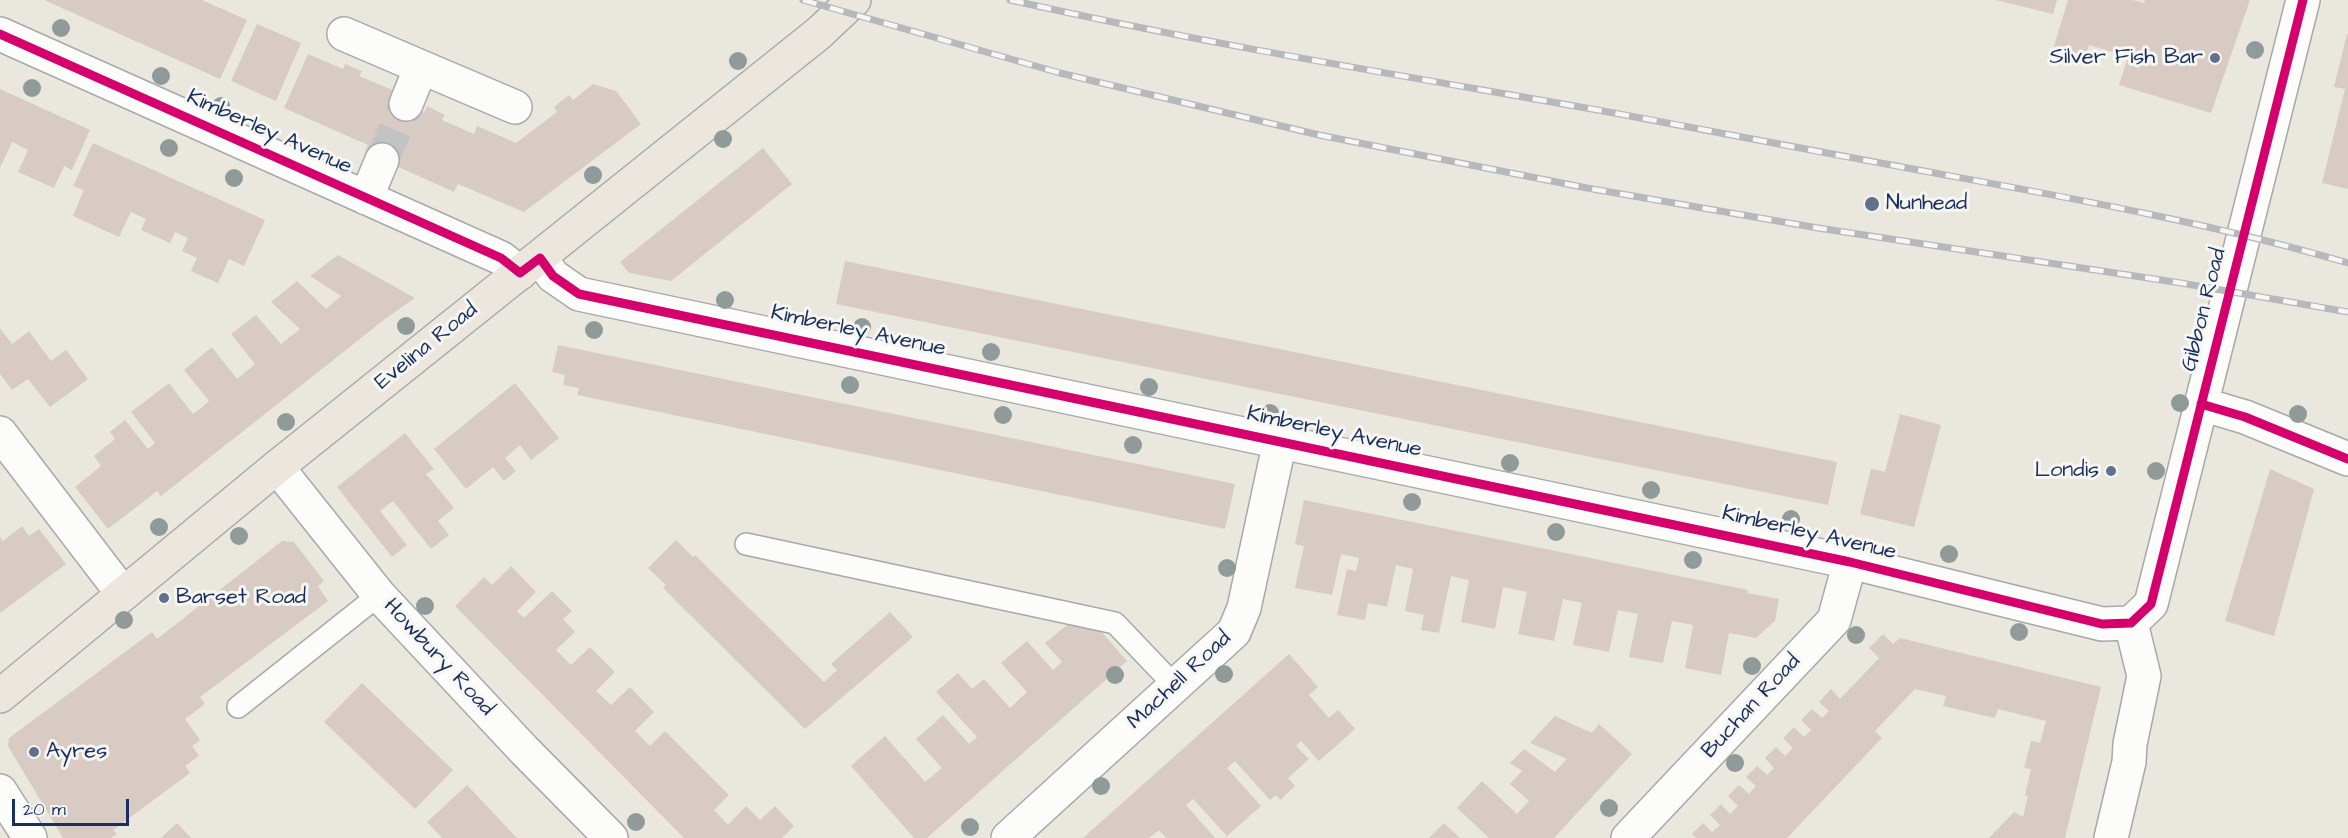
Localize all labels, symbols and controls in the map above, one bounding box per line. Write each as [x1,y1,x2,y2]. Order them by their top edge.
place label: Silver Fish Bar [2050,45,2203,71]
marker: Silver Fish Bar [2208,51,2222,65]
street label: Kimberley Avenue [182,85,356,181]
place label: Nunhead [1886,191,1967,217]
marker: Nunhead [1863,195,1881,213]
street label: Gibbon Road [2177,246,2233,374]
street label: Evelina Road [370,298,484,396]
street label: Kimberley Avenue [768,301,948,363]
street label: Kimberley Avenue [1244,402,1424,464]
place label: Londis [2035,458,2099,484]
marker: Londis [2104,464,2118,478]
street label: Kimberley Avenue [1719,501,1899,567]
place label: Barset Road [176,585,306,611]
marker: Barset Road [157,591,171,605]
street label: Howbury Road [377,594,499,722]
street label: Machell Road [1123,626,1237,736]
street label: Buchan Road [1697,649,1807,765]
place label: Ayres [46,739,107,765]
marker: Ayres [27,745,41,759]
scale bar [15,787,132,825]
text: 20 m [23,797,66,822]

